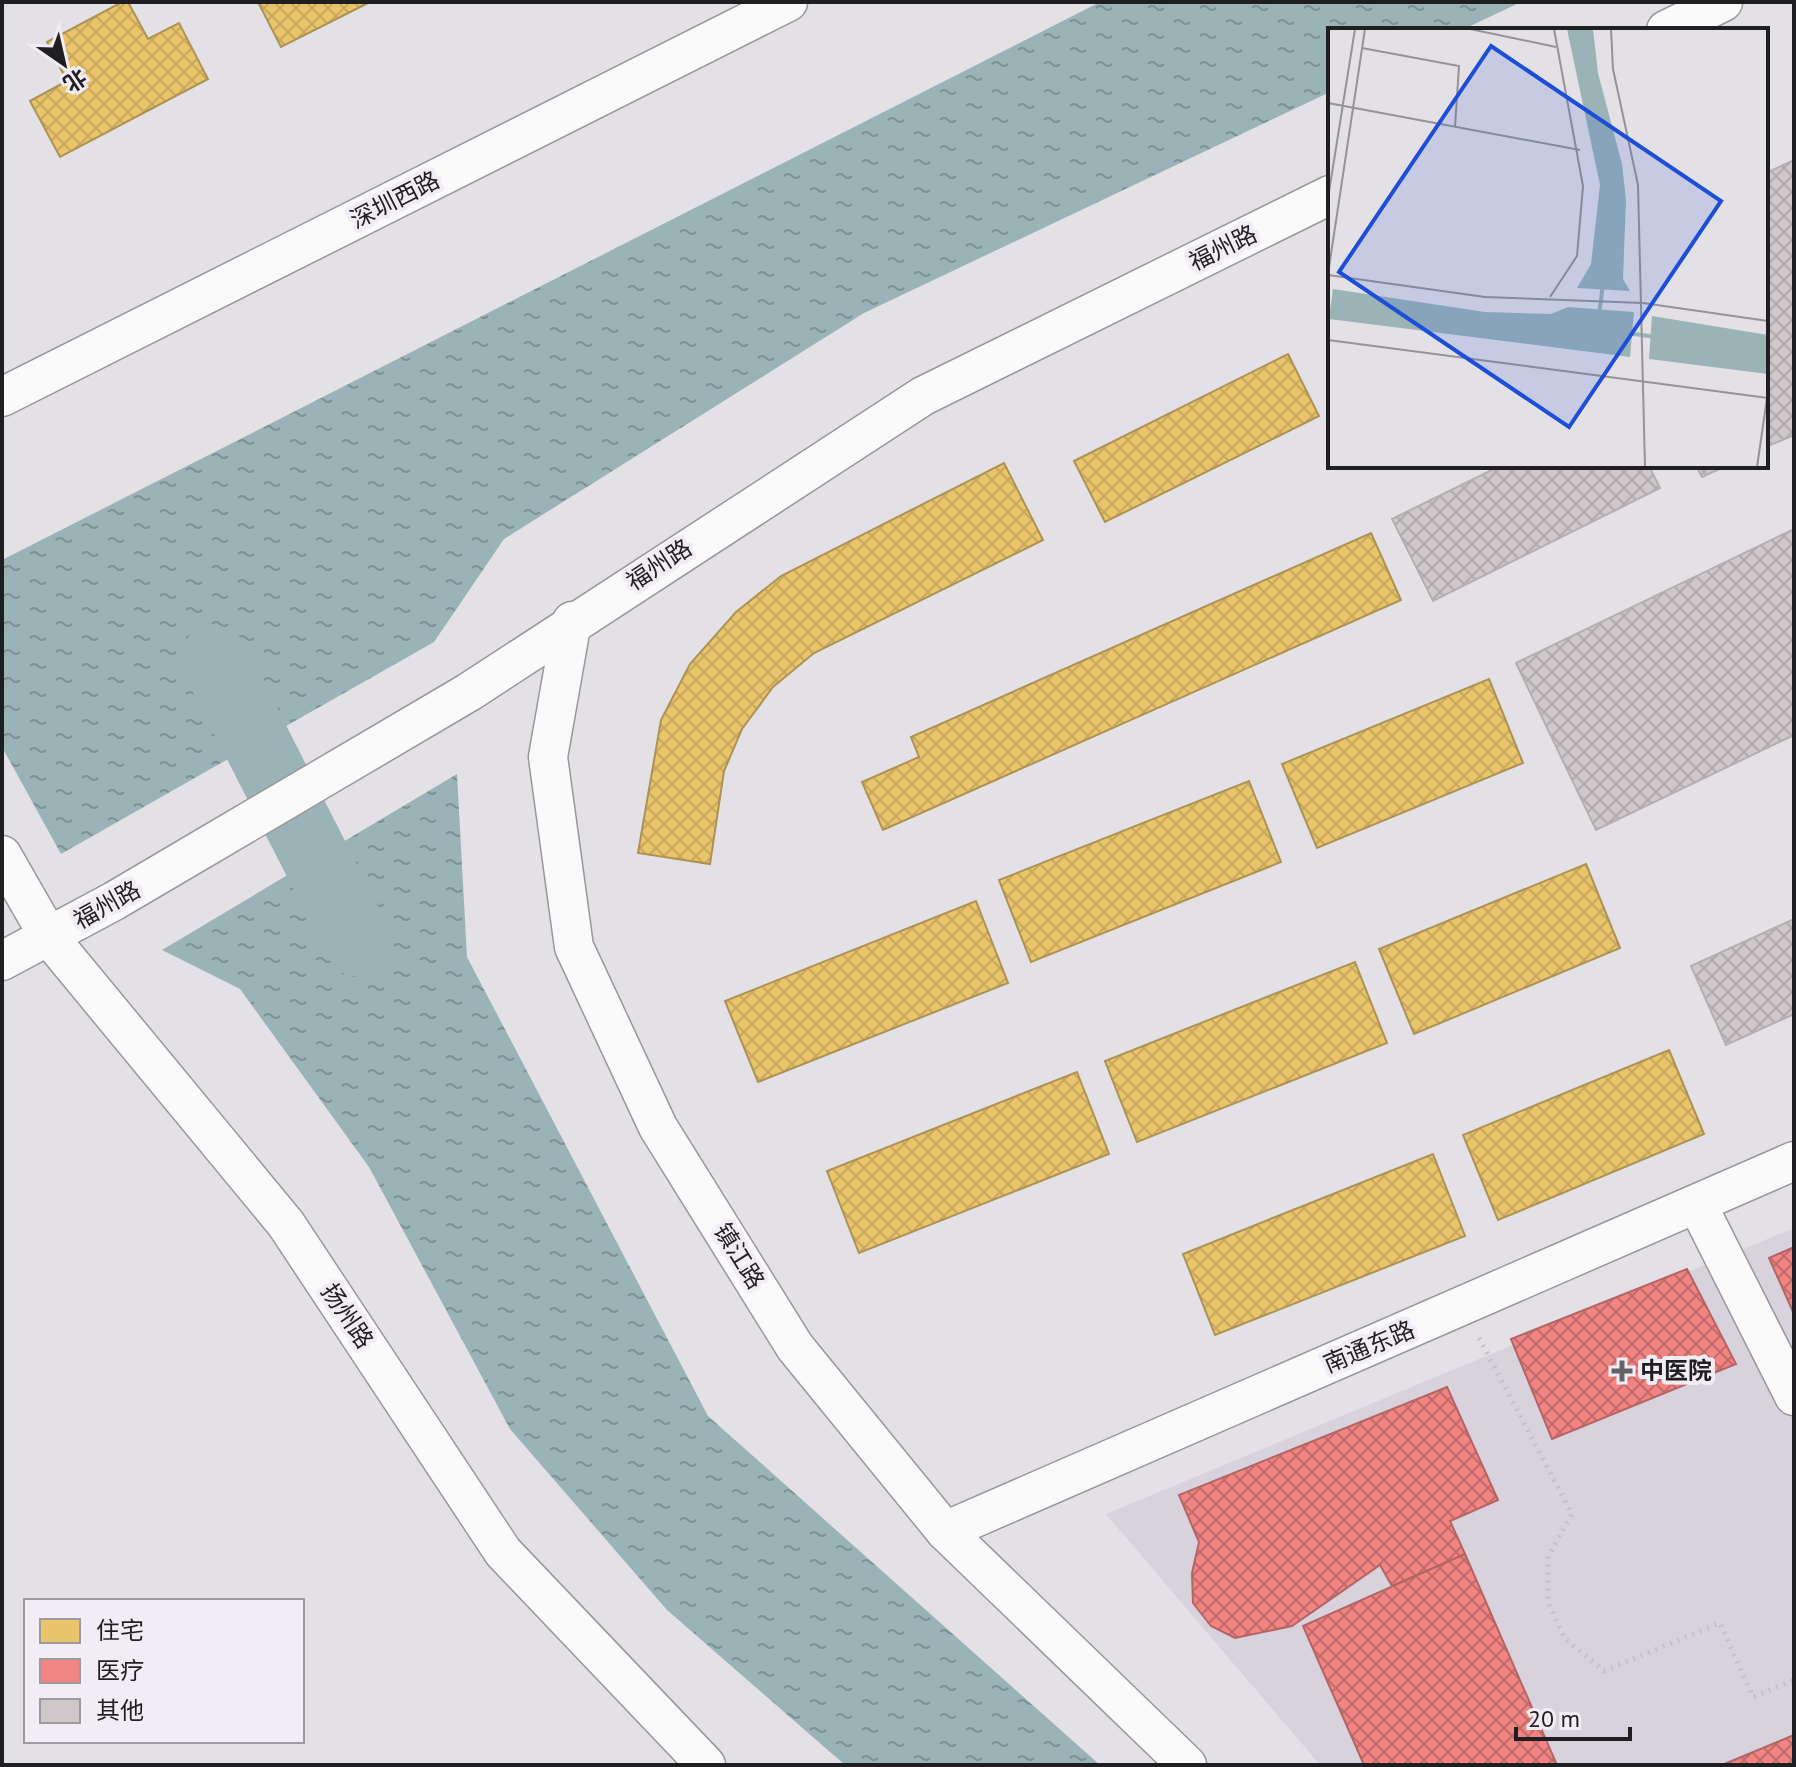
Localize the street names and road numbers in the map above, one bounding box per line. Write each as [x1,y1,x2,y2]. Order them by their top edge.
street label: 深圳西路 [345,164,445,235]
street label: 福州路 [1184,218,1262,277]
street label: 福州路 [620,532,697,597]
street label: 福州路 [68,874,146,936]
street label: 镇江路 [707,1217,772,1294]
street label: 扬州路 [314,1277,380,1354]
street label: 南通东路 [1319,1314,1419,1380]

